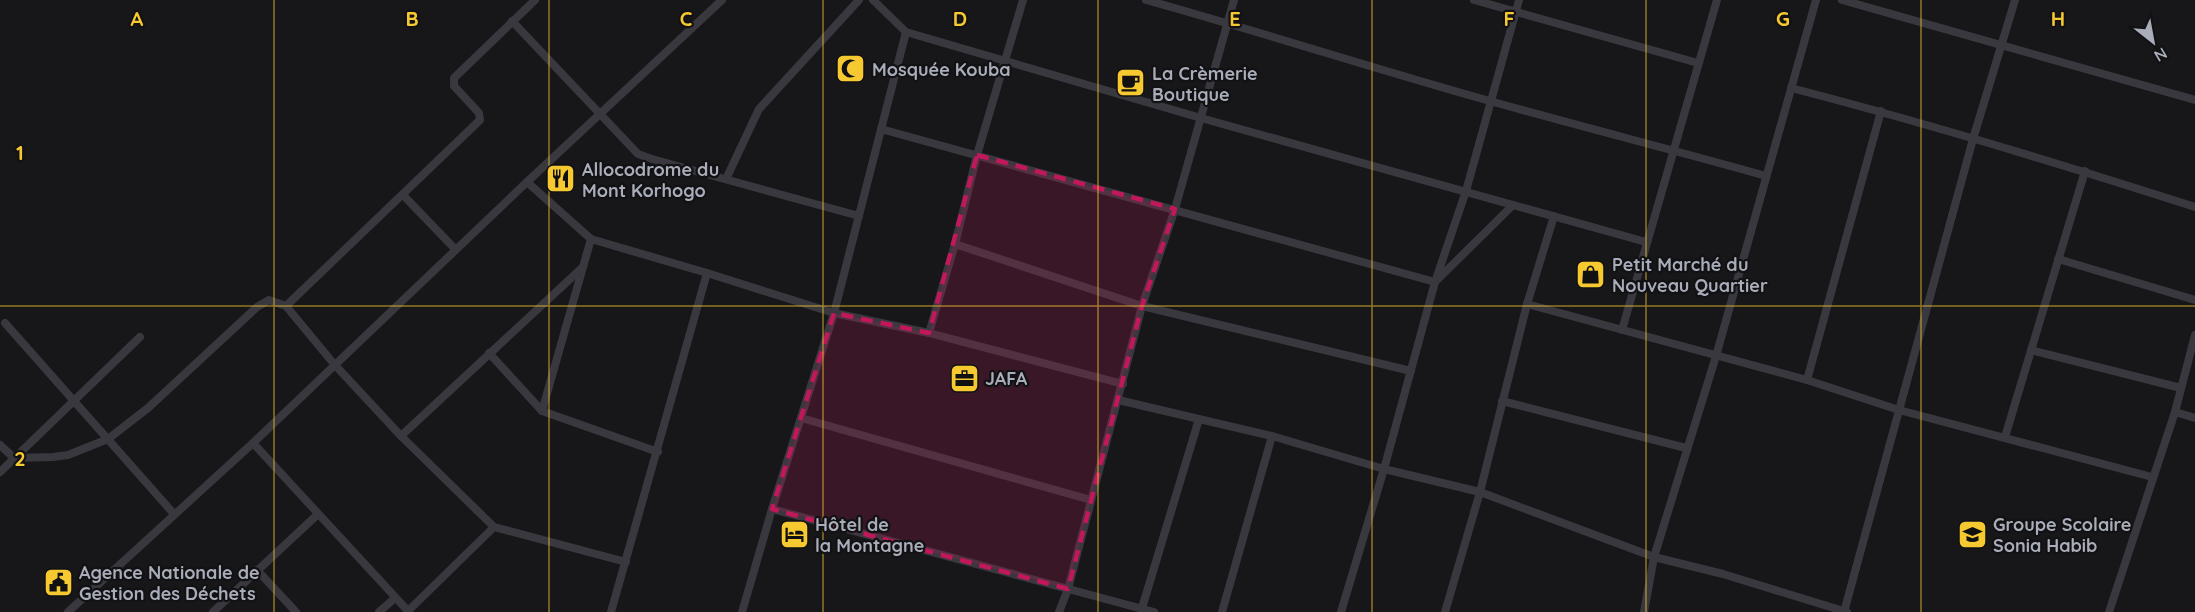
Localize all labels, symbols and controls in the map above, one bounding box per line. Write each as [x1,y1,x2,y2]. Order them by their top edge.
text: A [131,6,144,31]
text: B [405,6,419,31]
text: C [680,6,693,31]
text: D [953,6,967,31]
text: E [1229,6,1241,31]
text: F [1503,6,1515,31]
text: G [1776,6,1790,31]
text: H [2051,6,2065,31]
north arrow [2123,12,2183,72]
text: N [2151,43,2171,66]
mosque icon: Mosquée Kouba [835,53,867,85]
place label: Mosquée Kouba [872,58,1011,81]
place label: La Crèmerie Boutique [1152,62,1258,106]
cafe icon: La Crèmerie Boutique [1115,67,1147,99]
text: 1 [16,140,24,165]
place label: Allocodrome du Mont Korhogo [582,158,719,202]
restaurant icon: Allocodrome du Mont Korhogo [545,163,577,195]
place label: Petit Marché du Nouveau Quartier [1612,253,1768,297]
shop icon: Petit Marché du Nouveau Quartier [1575,258,1607,290]
office icon: JAFA [948,362,980,394]
place label: JAFA [985,367,1028,390]
text: 2 [14,446,26,471]
place label: Hôtel de la Montagne [815,513,924,557]
place label: Groupe Scolaire Sonia Habib [1993,513,2132,557]
hotel icon: Hôtel de la Montagne [778,518,810,550]
school or university icon: Groupe Scolaire Sonia Habib [1956,518,1988,550]
place label: Agence Nationale de Gestion des Déchets [79,561,260,605]
public building icon: Agence Nationale de Gestion des Déchets [42,566,74,598]

